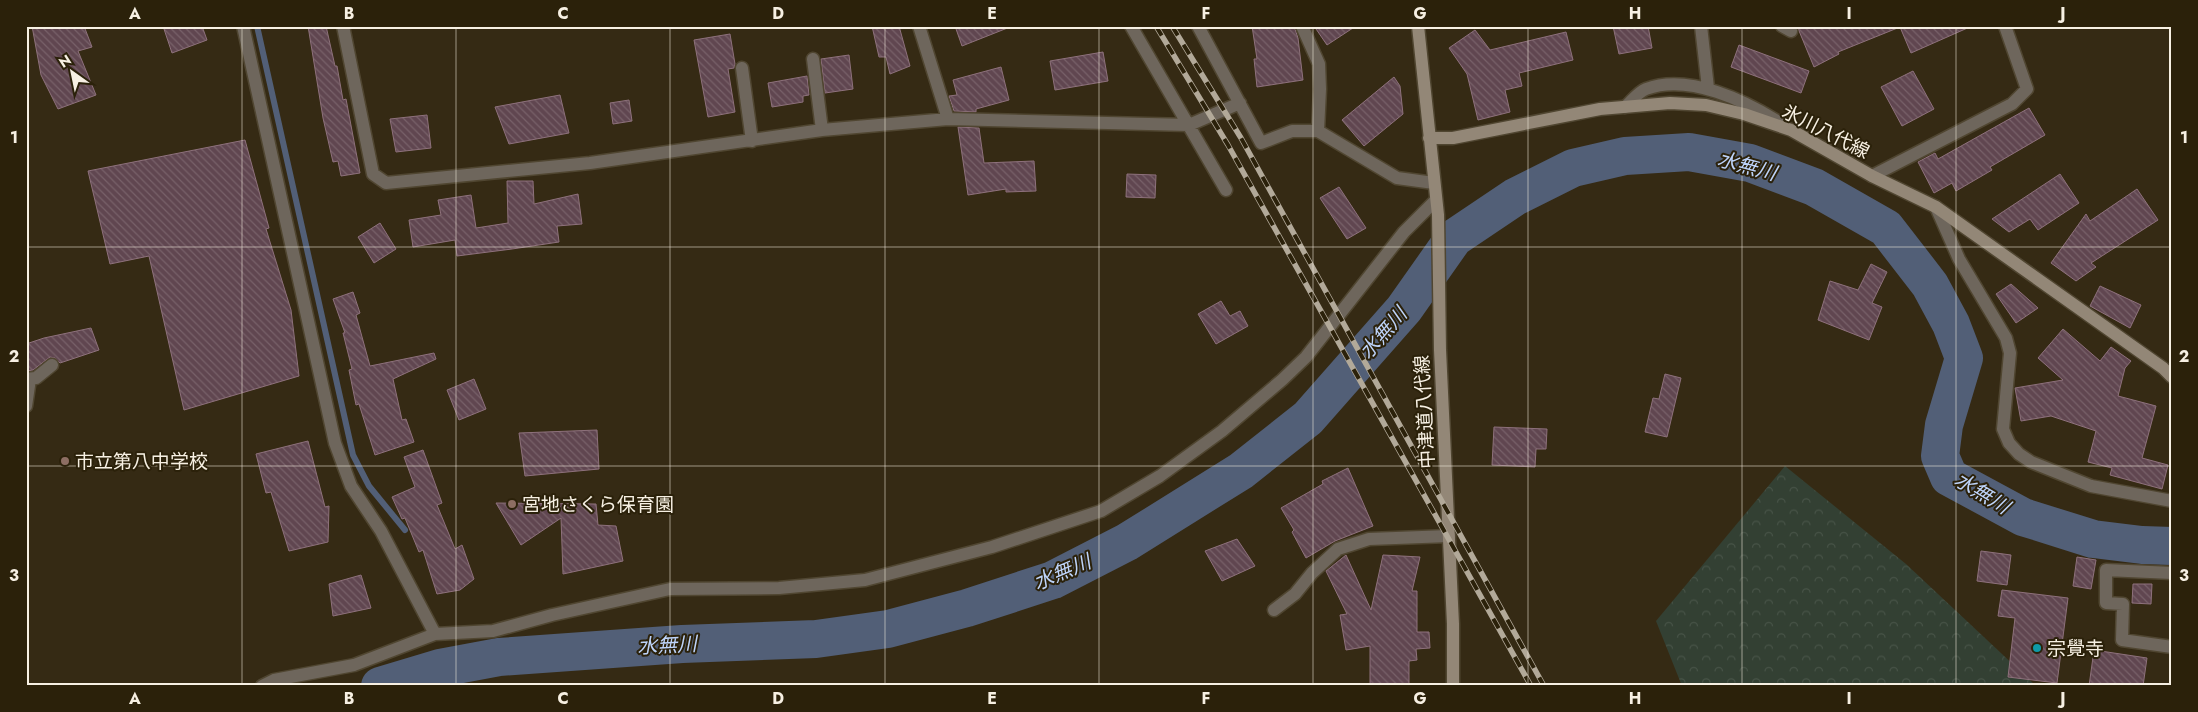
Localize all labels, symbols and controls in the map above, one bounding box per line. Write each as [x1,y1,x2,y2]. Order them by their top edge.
text: A [128,2,141,25]
text: B [344,2,354,25]
text: C [557,2,569,25]
text: D [772,2,784,25]
text: E [987,2,997,25]
text: F [1202,2,1210,25]
text: G [1413,2,1427,25]
text: H [1629,2,1641,25]
text: I [1846,2,1852,25]
text: J [2057,2,2066,25]
north arrow [48,48,98,98]
text: N [55,50,75,73]
street label: 氷川八代線 [1777,98,1874,165]
text: 1 [10,126,18,149]
text: 1 [2180,126,2188,149]
water label: 水無川 [1714,145,1782,189]
water label: 水無川 [1353,300,1415,365]
text: 2 [9,345,19,368]
text: 2 [2179,345,2189,368]
street label: 中津道八代線 [1408,354,1441,470]
place label: 市立第八中学校 [75,448,208,475]
marker: 市立第八中学校 [59,455,71,467]
water label: 水無川 [1949,466,2017,522]
place label: 宮地さくら保育園 [522,491,674,518]
marker: 宮地さくら保育園 [506,498,518,510]
water label: 水無川 [1029,547,1097,598]
text: 3 [9,564,19,587]
text: 3 [2179,564,2189,587]
water label: 水無川 [636,629,700,662]
place label: 宗覺寺 [2047,635,2104,662]
marker: 宗覺寺 [2031,642,2043,654]
text: A [128,687,141,710]
text: B [344,687,354,710]
text: C [557,687,569,710]
text: D [772,687,784,710]
text: E [987,687,997,710]
text: F [1202,687,1210,710]
text: G [1413,687,1427,710]
text: H [1629,687,1641,710]
text: I [1846,687,1852,710]
text: J [2057,687,2066,710]

